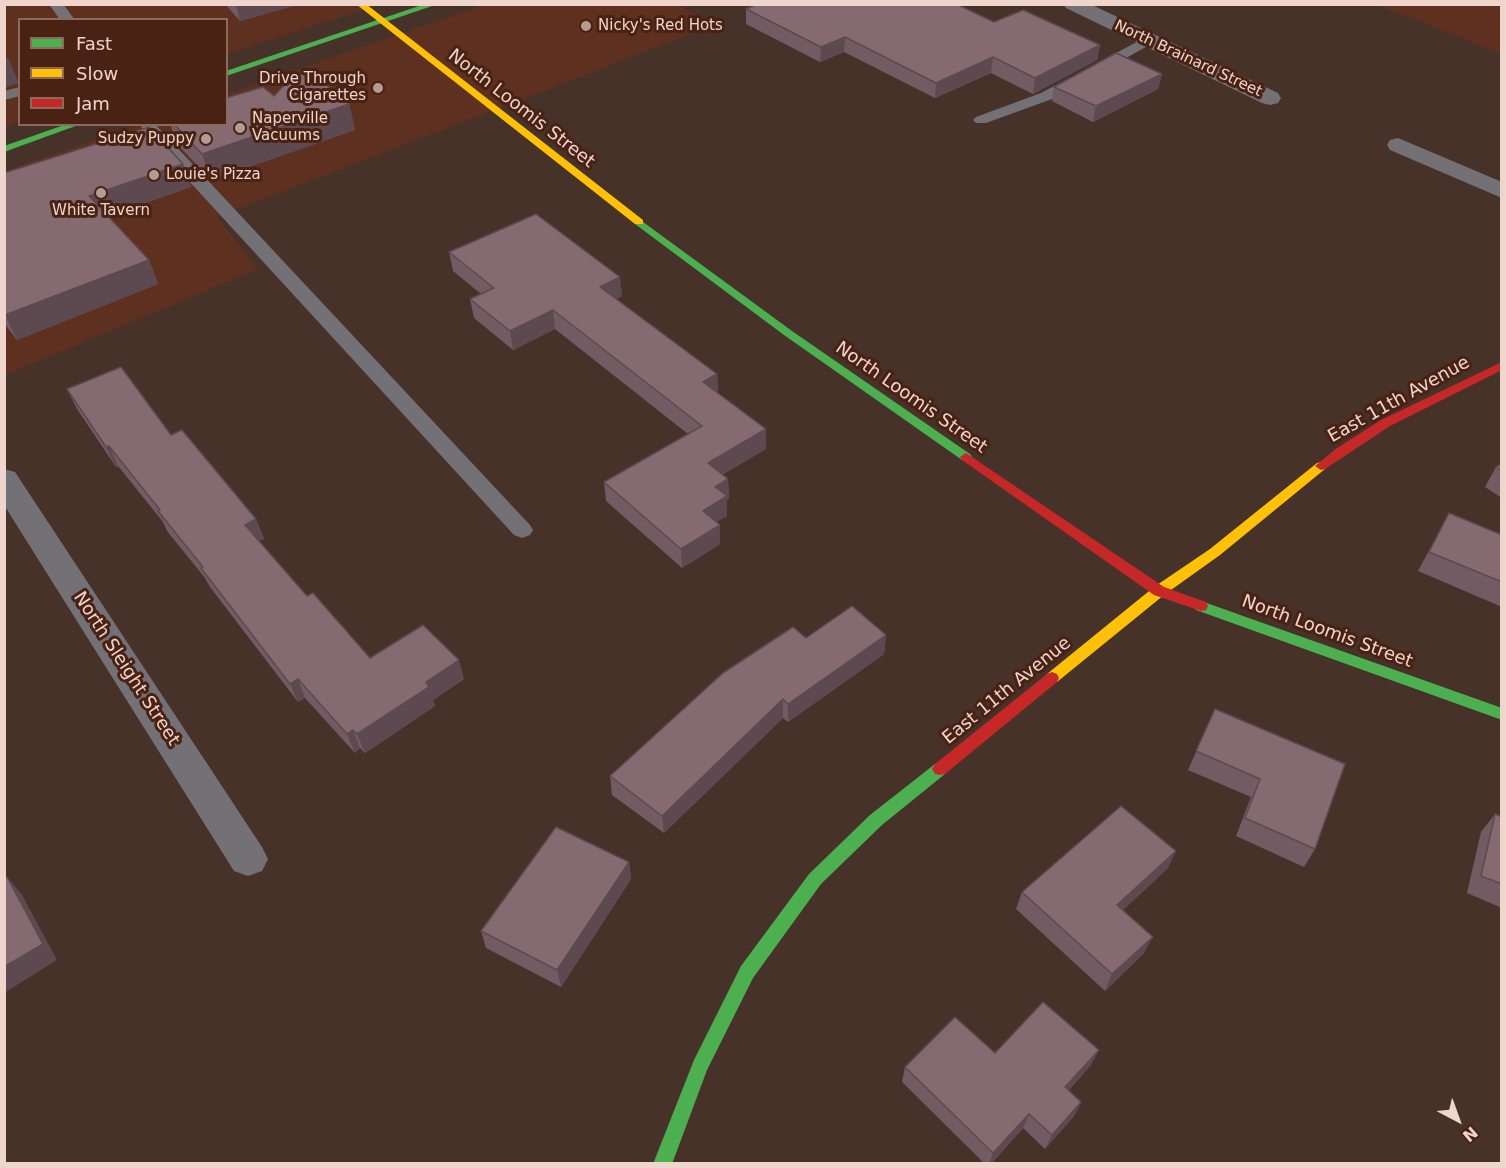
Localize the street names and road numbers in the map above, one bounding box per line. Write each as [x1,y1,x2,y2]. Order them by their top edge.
street label: North Brainard Street [1111,17,1265,101]
street label: North Loomis Street [443,45,599,173]
street label: North Loomis Street [831,337,991,459]
street label: East 11th Avenue [1324,352,1474,448]
street label: North Sleight Street [68,588,184,750]
street label: North Loomis Street [1239,591,1415,673]
street label: East 11th Avenue [939,633,1075,749]

